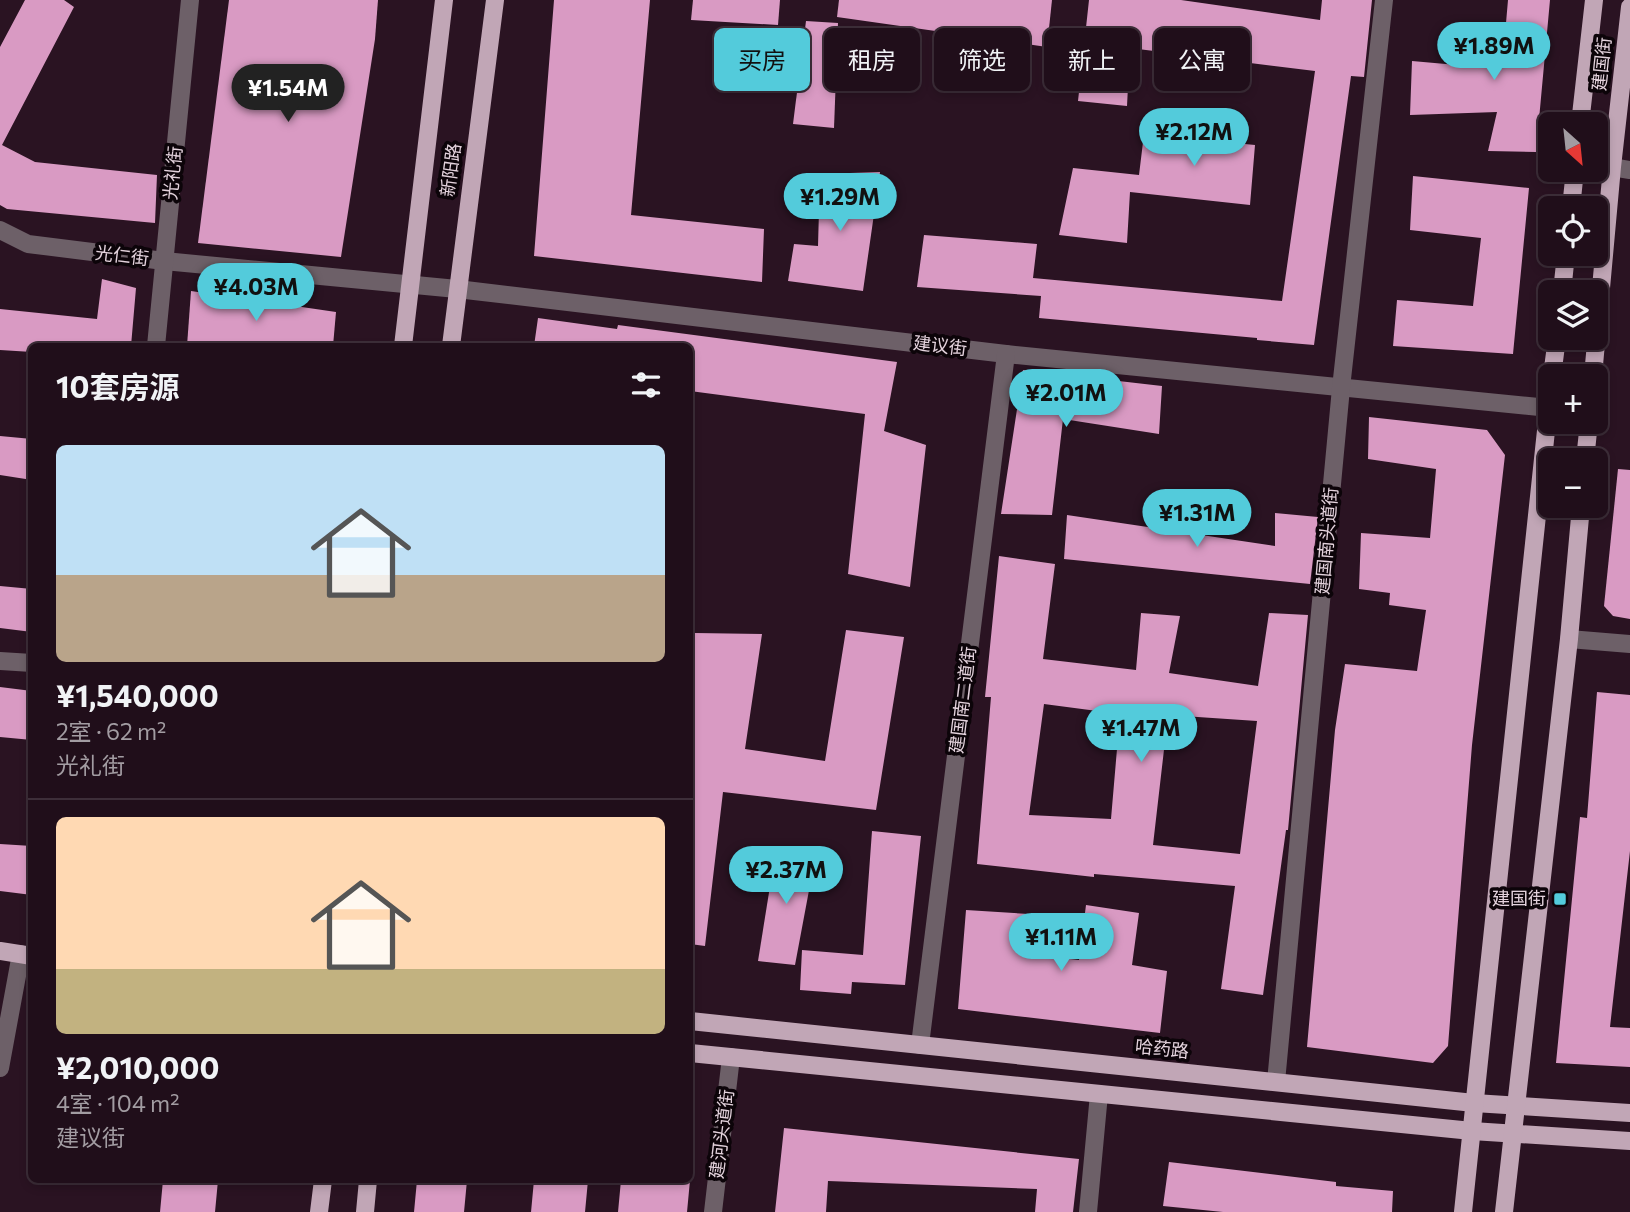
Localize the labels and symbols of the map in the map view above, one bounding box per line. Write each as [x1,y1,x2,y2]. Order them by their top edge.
pin: ¥1.89M [1437,22,1551,82]
street label: 建国街 [1587,36,1615,92]
pin: ¥1.54M [231,64,345,124]
pin: ¥2.12M [1137,108,1251,168]
north arrow [1538,112,1608,182]
street label: 新阳路 [435,142,465,198]
street label: 光礼街 [158,145,186,201]
pin: ¥1.29M [783,174,897,233]
street label: 光仁街 [94,241,150,269]
pin: ¥4.03M [199,264,313,323]
street label: 建议街 [912,331,968,359]
pin: ¥2.01M [1009,370,1123,429]
street label: 建国南头道街 [1310,486,1342,596]
pin: ¥1.31M [1140,490,1254,549]
street label: 建国南二道街 [945,645,980,755]
pin: ¥1.47M [1084,704,1198,764]
pin: ¥2.37M [729,846,843,906]
place label: 建国街 [1492,887,1546,909]
marker: 建国街 [1552,891,1568,907]
pin: ¥1.11M [1004,914,1118,973]
street label: 哈药路 [1134,1034,1190,1062]
street label: 建河头道街 [705,1088,737,1180]

